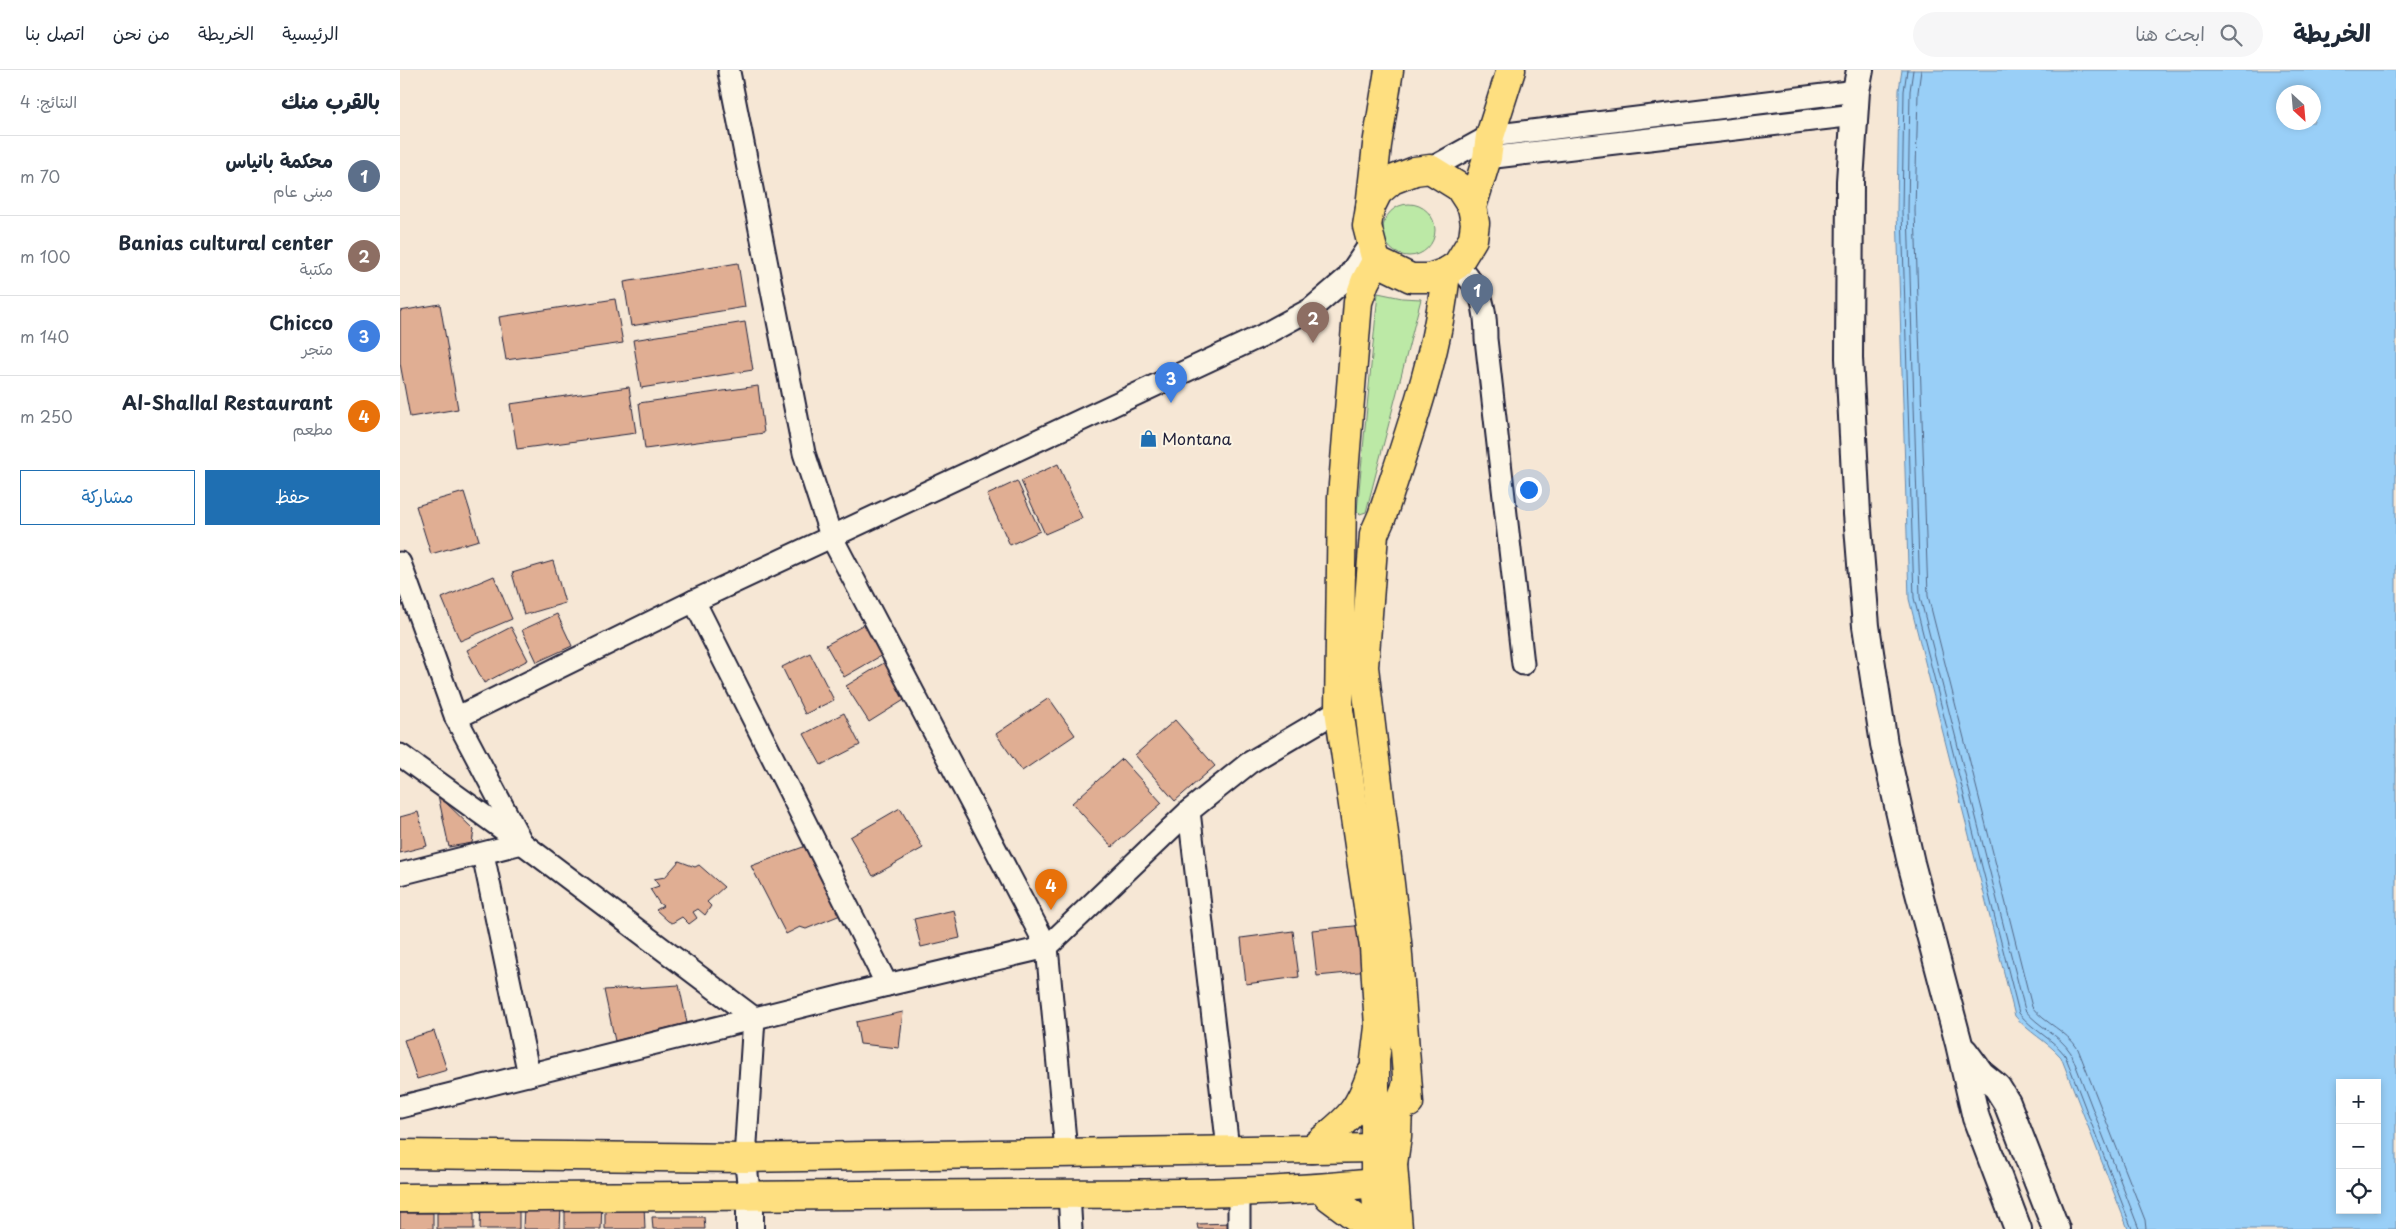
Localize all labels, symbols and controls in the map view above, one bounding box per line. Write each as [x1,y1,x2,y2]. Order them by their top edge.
search box [1913,12,2263,57]
text: الخريطة [2293,14,2371,50]
text: اتصل بنا [25,19,85,46]
text: من نحن [113,19,170,46]
text: الخريطة [198,19,254,46]
text: الرئيسية [282,19,339,46]
text: ابحث هنا [2135,19,2205,47]
icon: search [2217,21,2245,49]
text: بالقرب منك [281,84,380,116]
north arrow [2276,85,2321,130]
text: النتائج: 4 [20,89,77,113]
text: محكمة بانياس [225,146,333,174]
text: 70 m [20,164,60,188]
text: 1 [360,164,368,188]
text: مبنى عام [273,178,333,202]
text: Banias cultural center [118,228,333,256]
text: 100 m [20,244,70,268]
text: 2 [358,244,370,268]
text: مكتبة [300,256,333,280]
pin: 1 [1461,274,1493,315]
pin: 2 [1297,302,1329,343]
text: Chicco [269,308,333,336]
text: 140 m [20,324,69,348]
text: 3 [359,324,369,348]
text: متجر [302,336,333,360]
pin: 3 [1155,362,1187,403]
text: Al-Shallal Restaurant [122,388,333,416]
text: 250 m [20,404,73,428]
text: 4 [359,404,369,428]
text: مطعم [293,416,333,440]
place label: Montana [1162,426,1232,450]
shop icon: Montana [1138,428,1158,448]
button: مشاركة [20,470,195,525]
button: حفظ [205,470,380,525]
your location [1516,477,1542,503]
pin: 4 [1035,869,1067,910]
map controls [2336,1079,2381,1214]
button: + [2336,1079,2381,1124]
button: − [2336,1124,2381,1169]
button: locate [2336,1169,2381,1214]

